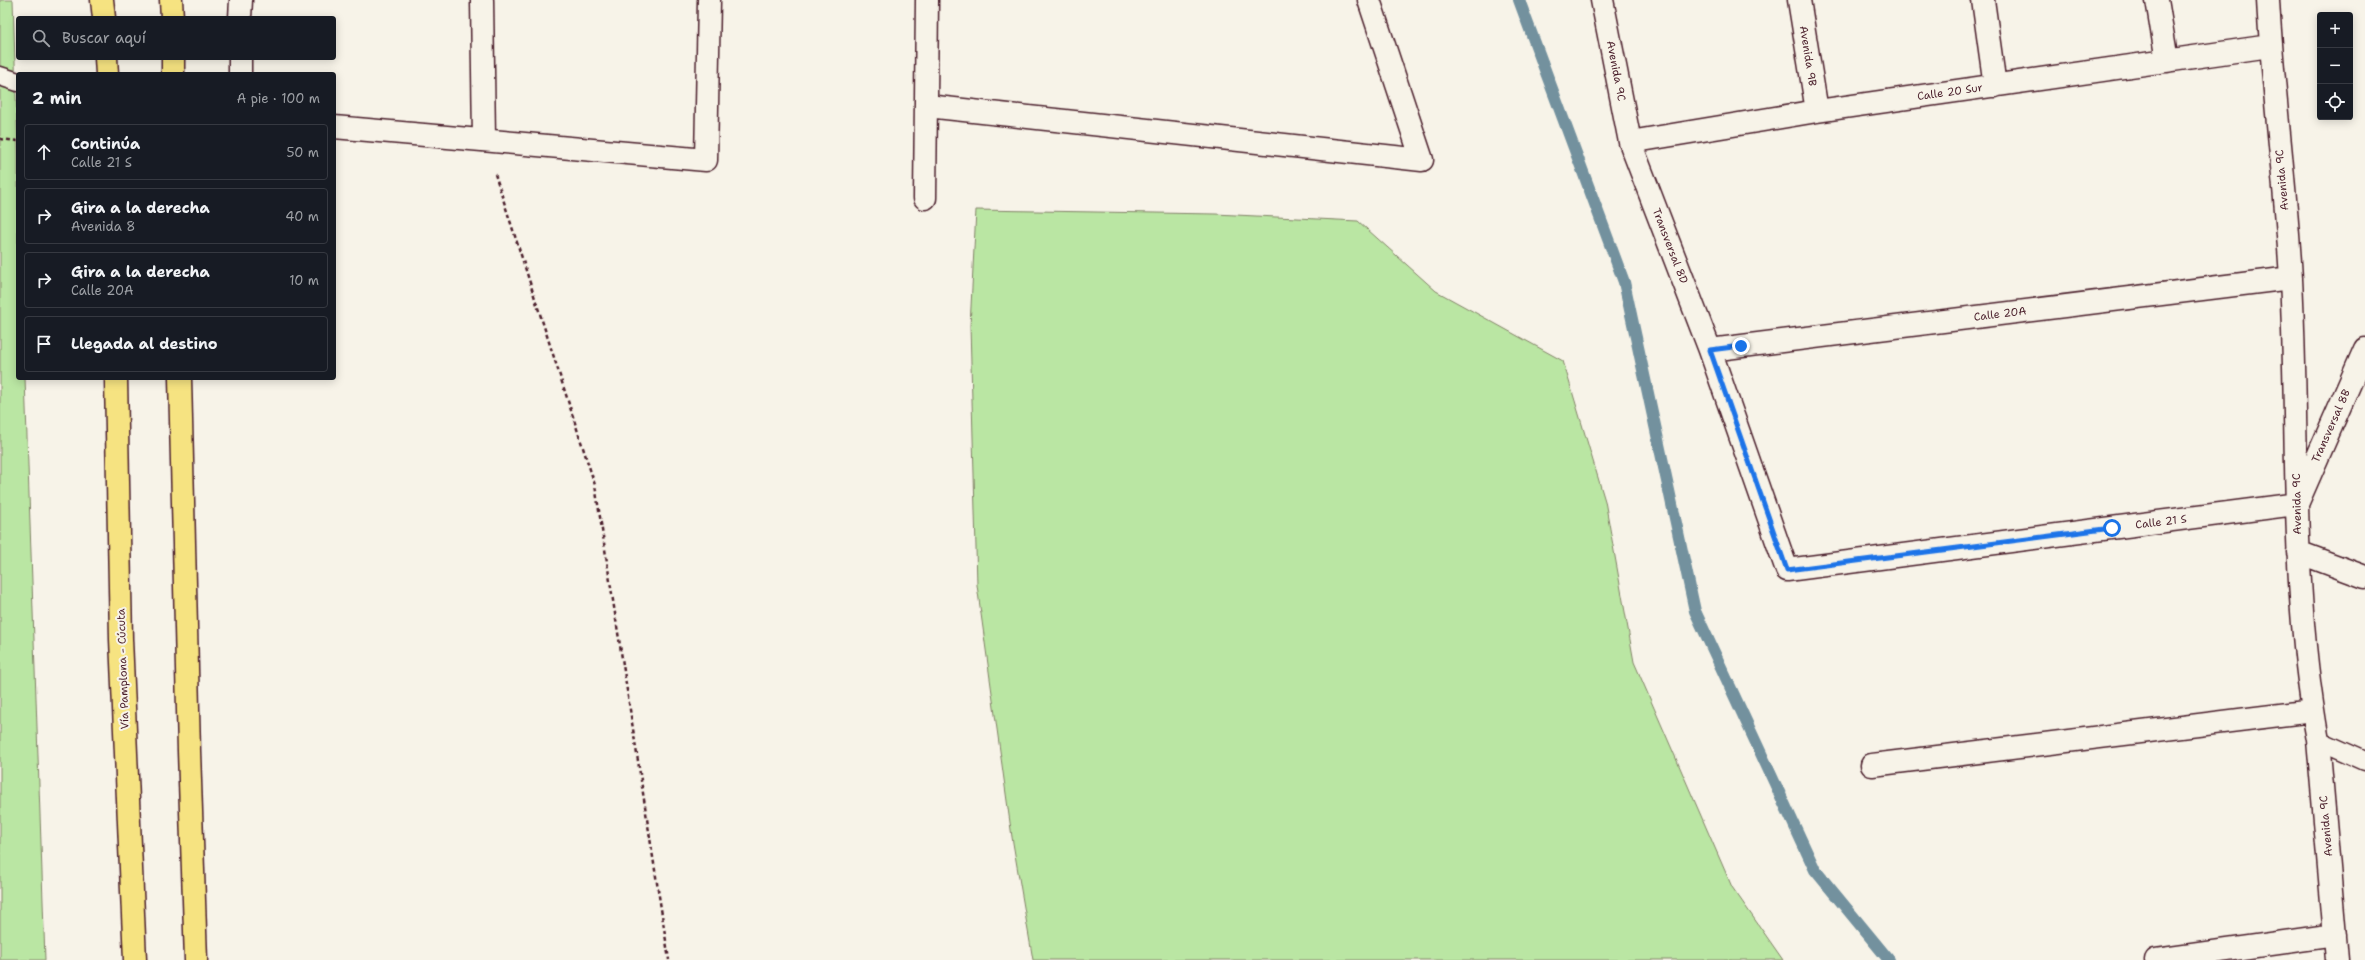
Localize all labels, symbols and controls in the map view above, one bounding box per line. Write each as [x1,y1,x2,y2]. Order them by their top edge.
map controls [2317,12,2353,120]
button: + [2317,12,2353,48]
search box [16,16,336,60]
street label: Avenida 9B [1796,25,1820,88]
icon: search [30,27,52,49]
text: Buscar aquí [62,28,146,48]
street label: Avenida 9C [1603,39,1629,103]
button: − [2317,48,2353,84]
street label: Calle 20 Sur [1916,80,1984,104]
button: locate [2317,84,2353,120]
text: 2 min [32,87,82,109]
text: A pie · 100 m [237,90,320,107]
text: Continúa [71,134,140,154]
icon: ahead [33,141,55,163]
text: 50 m [286,144,319,161]
street label: Avenida 9C [2272,149,2292,211]
text: Calle 21 S [71,154,132,171]
text: Gira a la derecha [71,198,210,218]
icon: right [33,205,55,227]
street label: Transversal 8D [1649,206,1691,286]
text: 40 m [285,208,319,225]
text: Avenida 8 [71,218,135,235]
text: Gira a la derecha [71,262,210,282]
icon: right [33,269,55,291]
text: 10 m [289,272,319,289]
text: Calle 20A [71,282,134,299]
street label: Calle 20A [1973,303,2027,325]
icon: arrive [33,333,55,355]
text: Llegada al destino [71,334,218,354]
route end [1732,337,1750,355]
street label: Transversal 8B [2308,386,2354,465]
street label: Avenida 9C [2289,473,2305,535]
street label: Calle 21 S [2135,511,2187,533]
route start [2103,519,2121,537]
street label: Vía Pamplona - Cúcuta [113,608,133,730]
street label: Avenida 9C [2316,795,2336,857]

